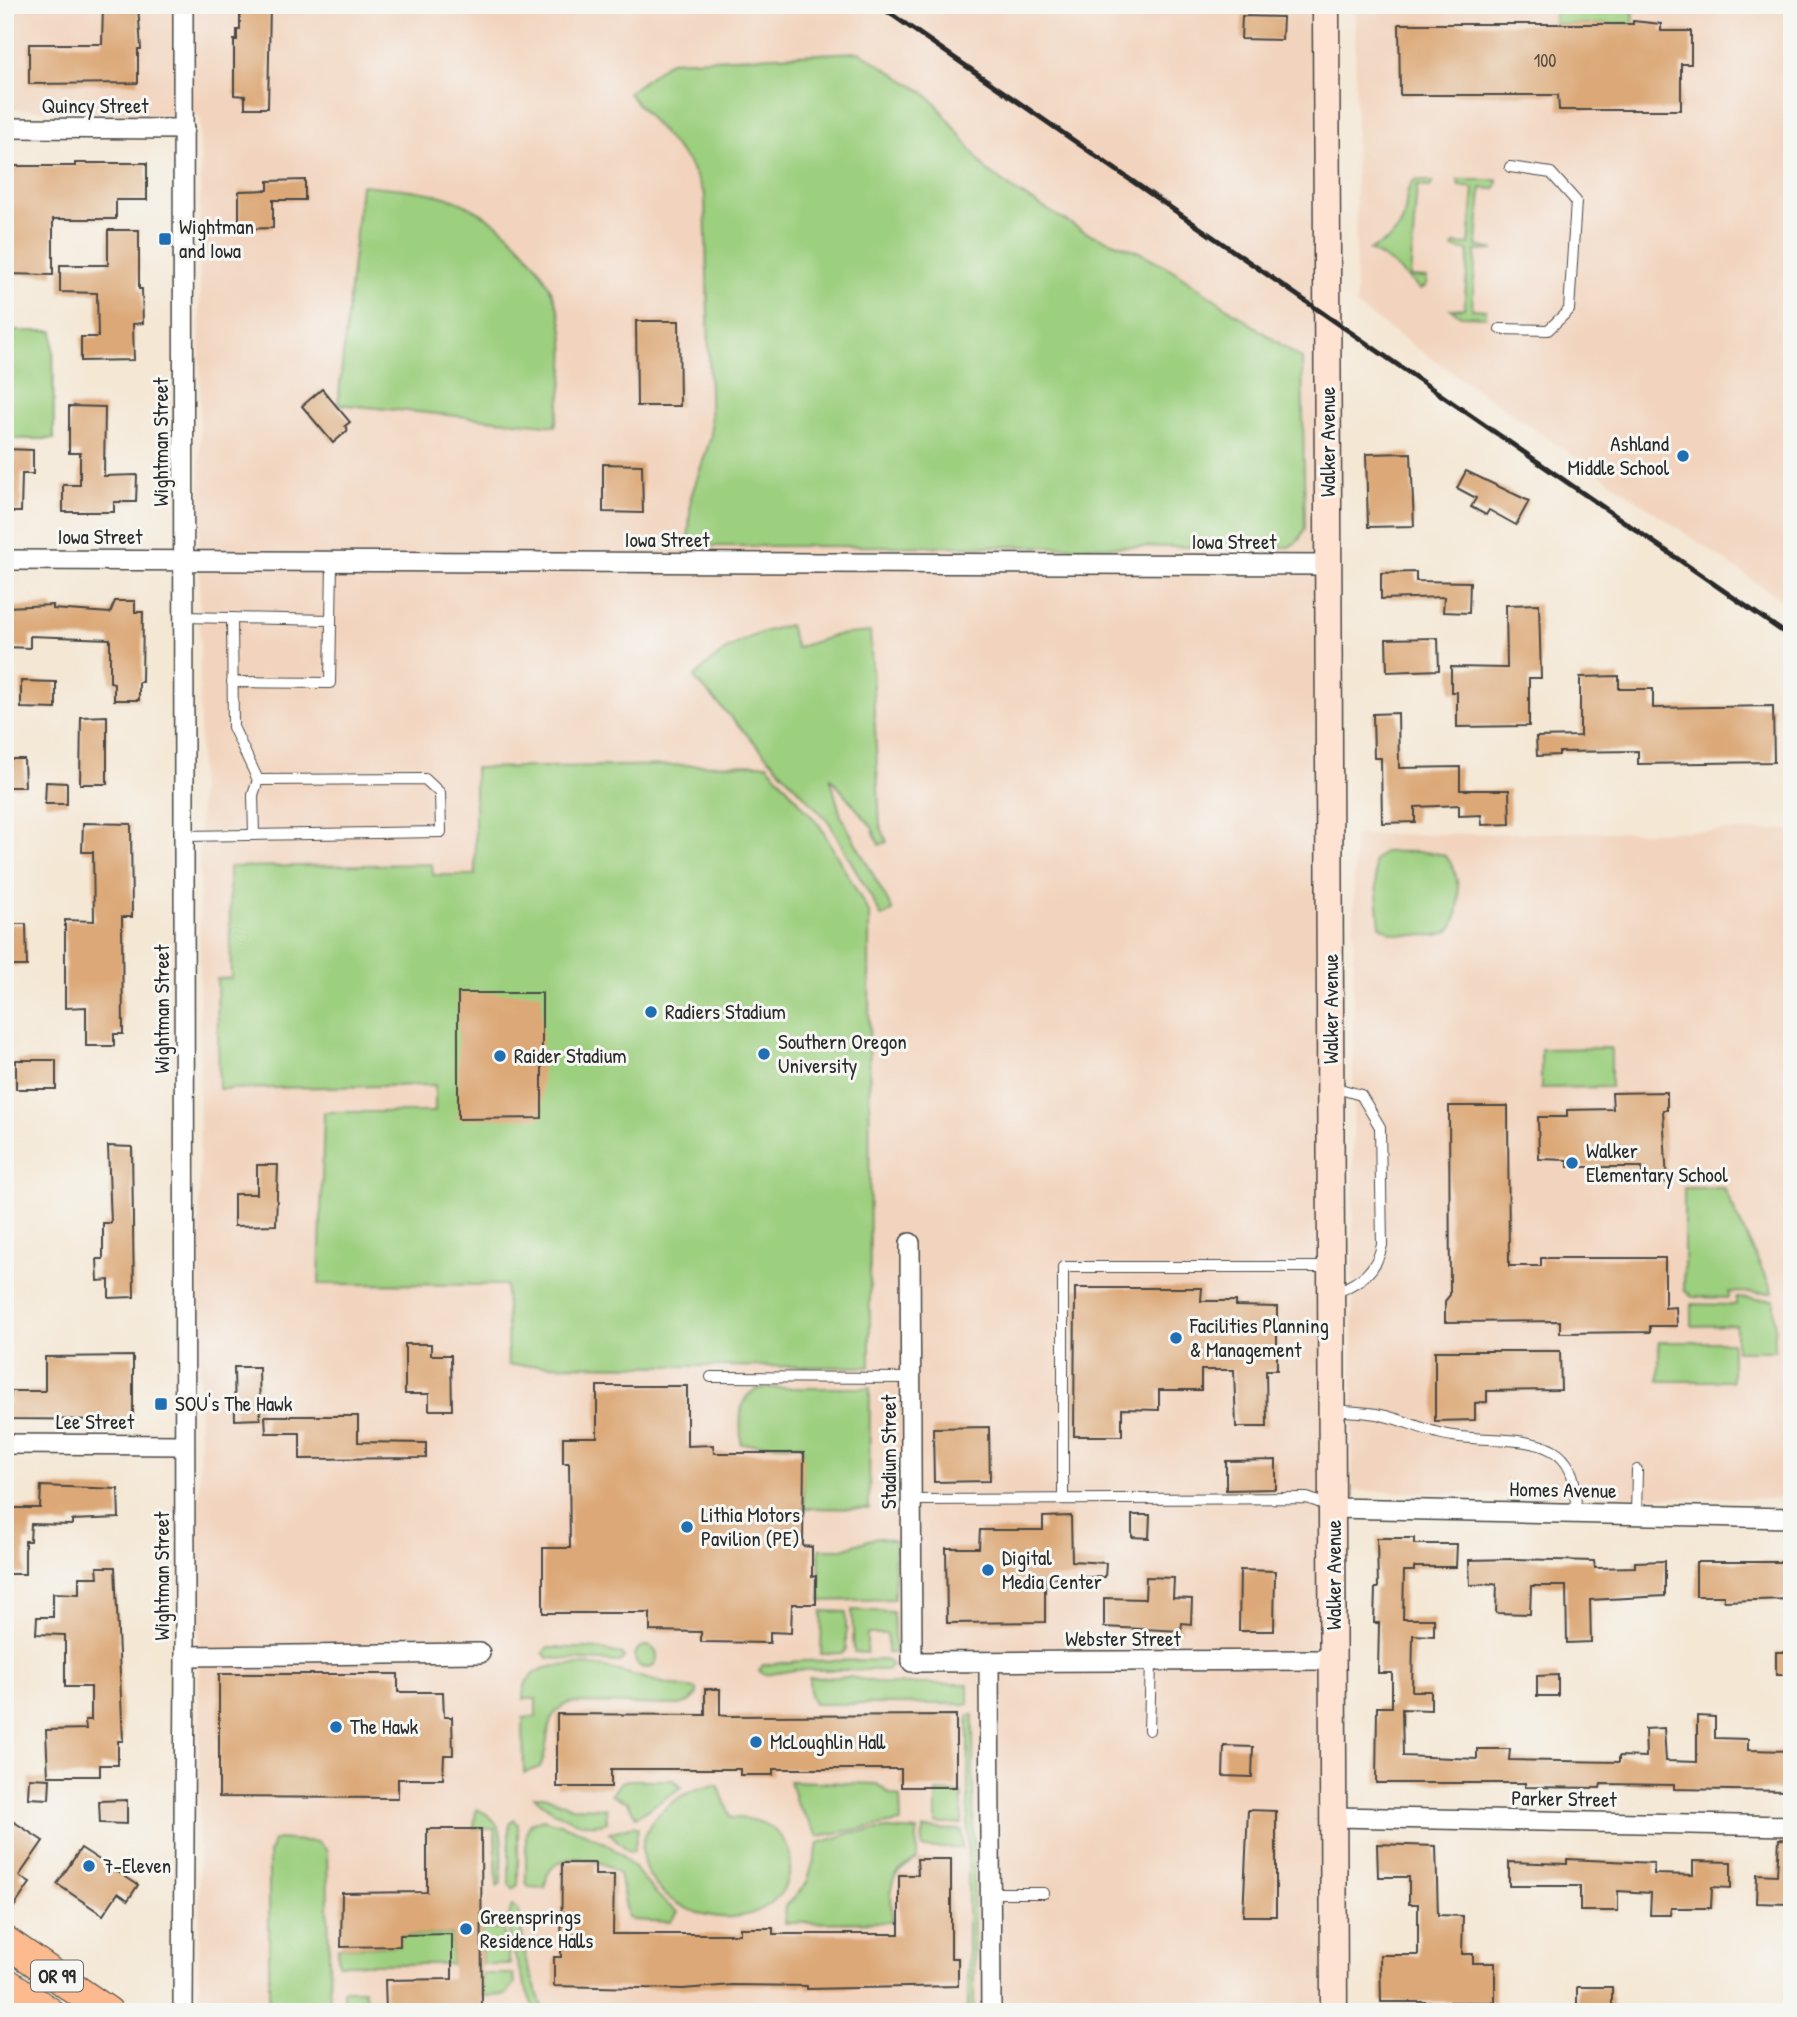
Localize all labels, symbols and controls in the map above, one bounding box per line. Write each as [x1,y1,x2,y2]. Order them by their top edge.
house number: 100 [1534,48,1556,73]
street label: Quincy Street [41,91,149,120]
place label: Wightman and Iowa [179,212,254,265]
marker: Wightman and Iowa [157,231,173,247]
street label: Wightman Street [146,377,175,506]
street label: Walker Avenue [1313,387,1342,497]
place label: Ashland Middle School [1568,429,1669,482]
marker: Ashland Middle School [1675,448,1691,464]
street label: Iowa Street [57,522,143,551]
street label: Iowa Street [624,525,710,554]
street label: Iowa Street [1191,527,1277,556]
street label: Wightman Street [147,944,176,1073]
street label: Walker Avenue [1316,954,1345,1064]
place label: Radiers Stadium [665,997,786,1026]
marker: Radiers Stadium [643,1004,659,1020]
place label: Southern Oregon University [778,1027,907,1080]
place label: Raider Stadium [514,1041,627,1070]
marker: Southern Oregon University [756,1046,772,1062]
marker: Raider Stadium [492,1048,508,1064]
place label: Walker Elementary School [1586,1136,1728,1189]
marker: Walker Elementary School [1564,1155,1580,1171]
place label: Facilities Planning & Management [1189,1311,1329,1364]
marker: Facilities Planning & Management [1168,1330,1184,1346]
place label: SOU's The Hawk [175,1389,293,1418]
street label: Stadium Street [874,1394,903,1509]
marker: SOU's The Hawk [153,1396,169,1412]
street label: Lee Street [56,1407,135,1436]
street label: Homes Avenue [1509,1474,1617,1505]
place label: Lithia Motors Pavilion (PE) [701,1500,800,1553]
street label: Wightman Street [147,1511,176,1640]
marker: Lithia Motors Pavilion (PE) [679,1519,695,1535]
street label: Walker Avenue [1319,1520,1348,1630]
place label: Digital Media Center [1002,1543,1102,1596]
marker: Digital Media Center [980,1562,996,1578]
street label: Webster Street [1065,1624,1181,1653]
place label: The Hawk [350,1712,419,1741]
marker: The Hawk [328,1719,344,1735]
place label: McLoughlin Hall [770,1727,886,1756]
marker: McLoughlin Hall [748,1734,764,1750]
street label: Parker Street [1511,1783,1618,1814]
place label: 7-Eleven [103,1851,171,1880]
marker: 7-Eleven [81,1858,97,1874]
place label: Greensprings Residence Halls [480,1902,593,1955]
marker: Greensprings Residence Halls [458,1921,474,1937]
road number: OR 99 [31,1960,83,1992]

